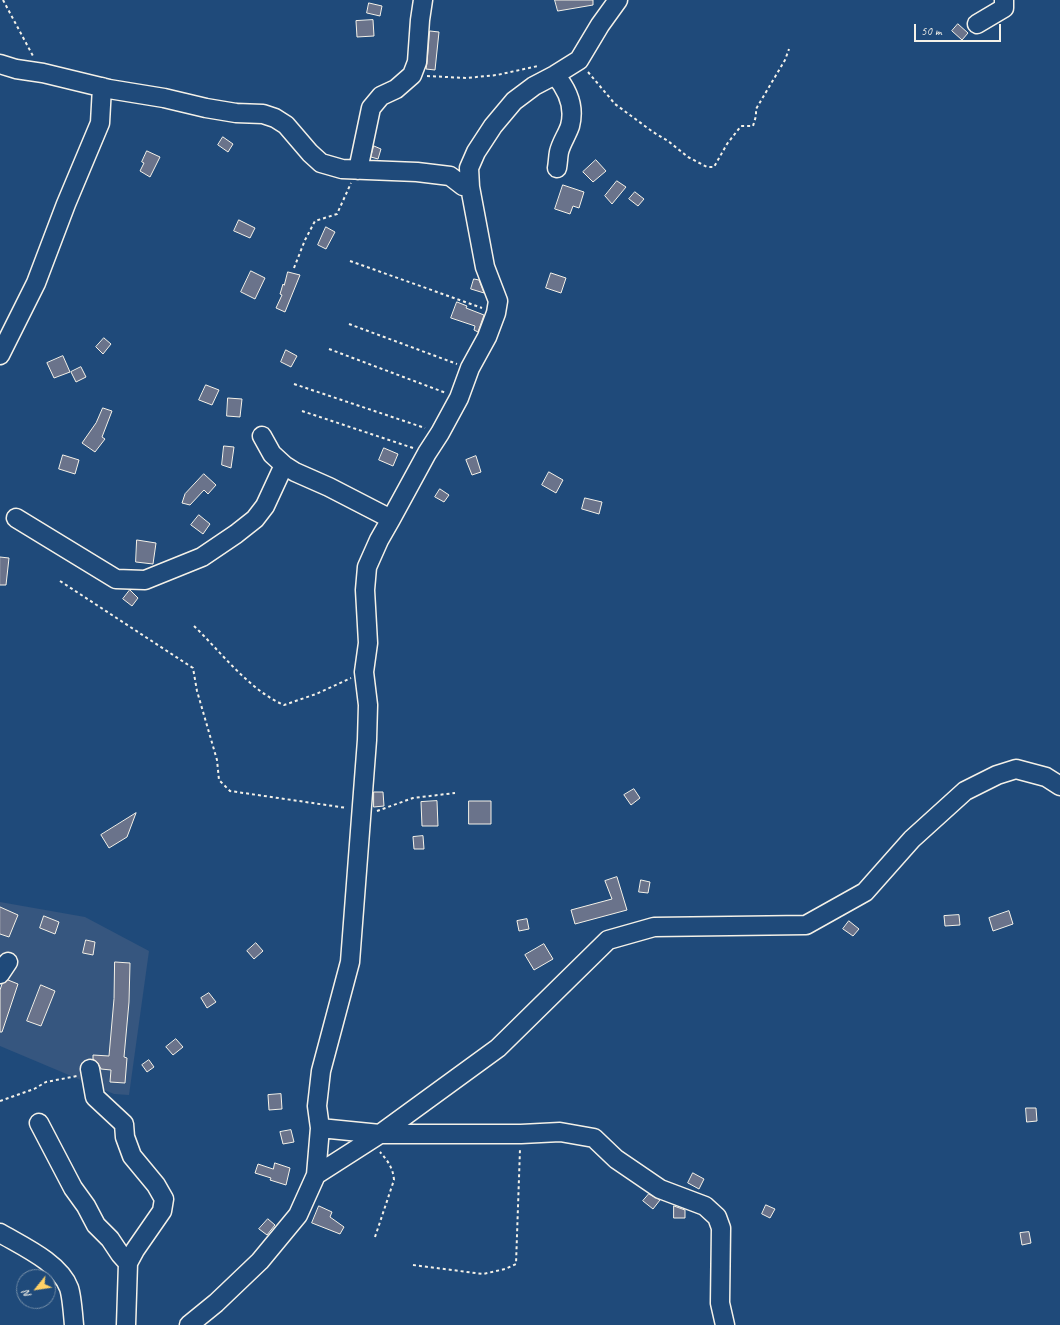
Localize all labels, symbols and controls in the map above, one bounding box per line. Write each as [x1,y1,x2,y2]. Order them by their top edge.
scale bar [916,16,1003,42]
text: 50 m [921,23,941,39]
north arrow [16,1269,56,1309]
text: N [19,1288,34,1301]

